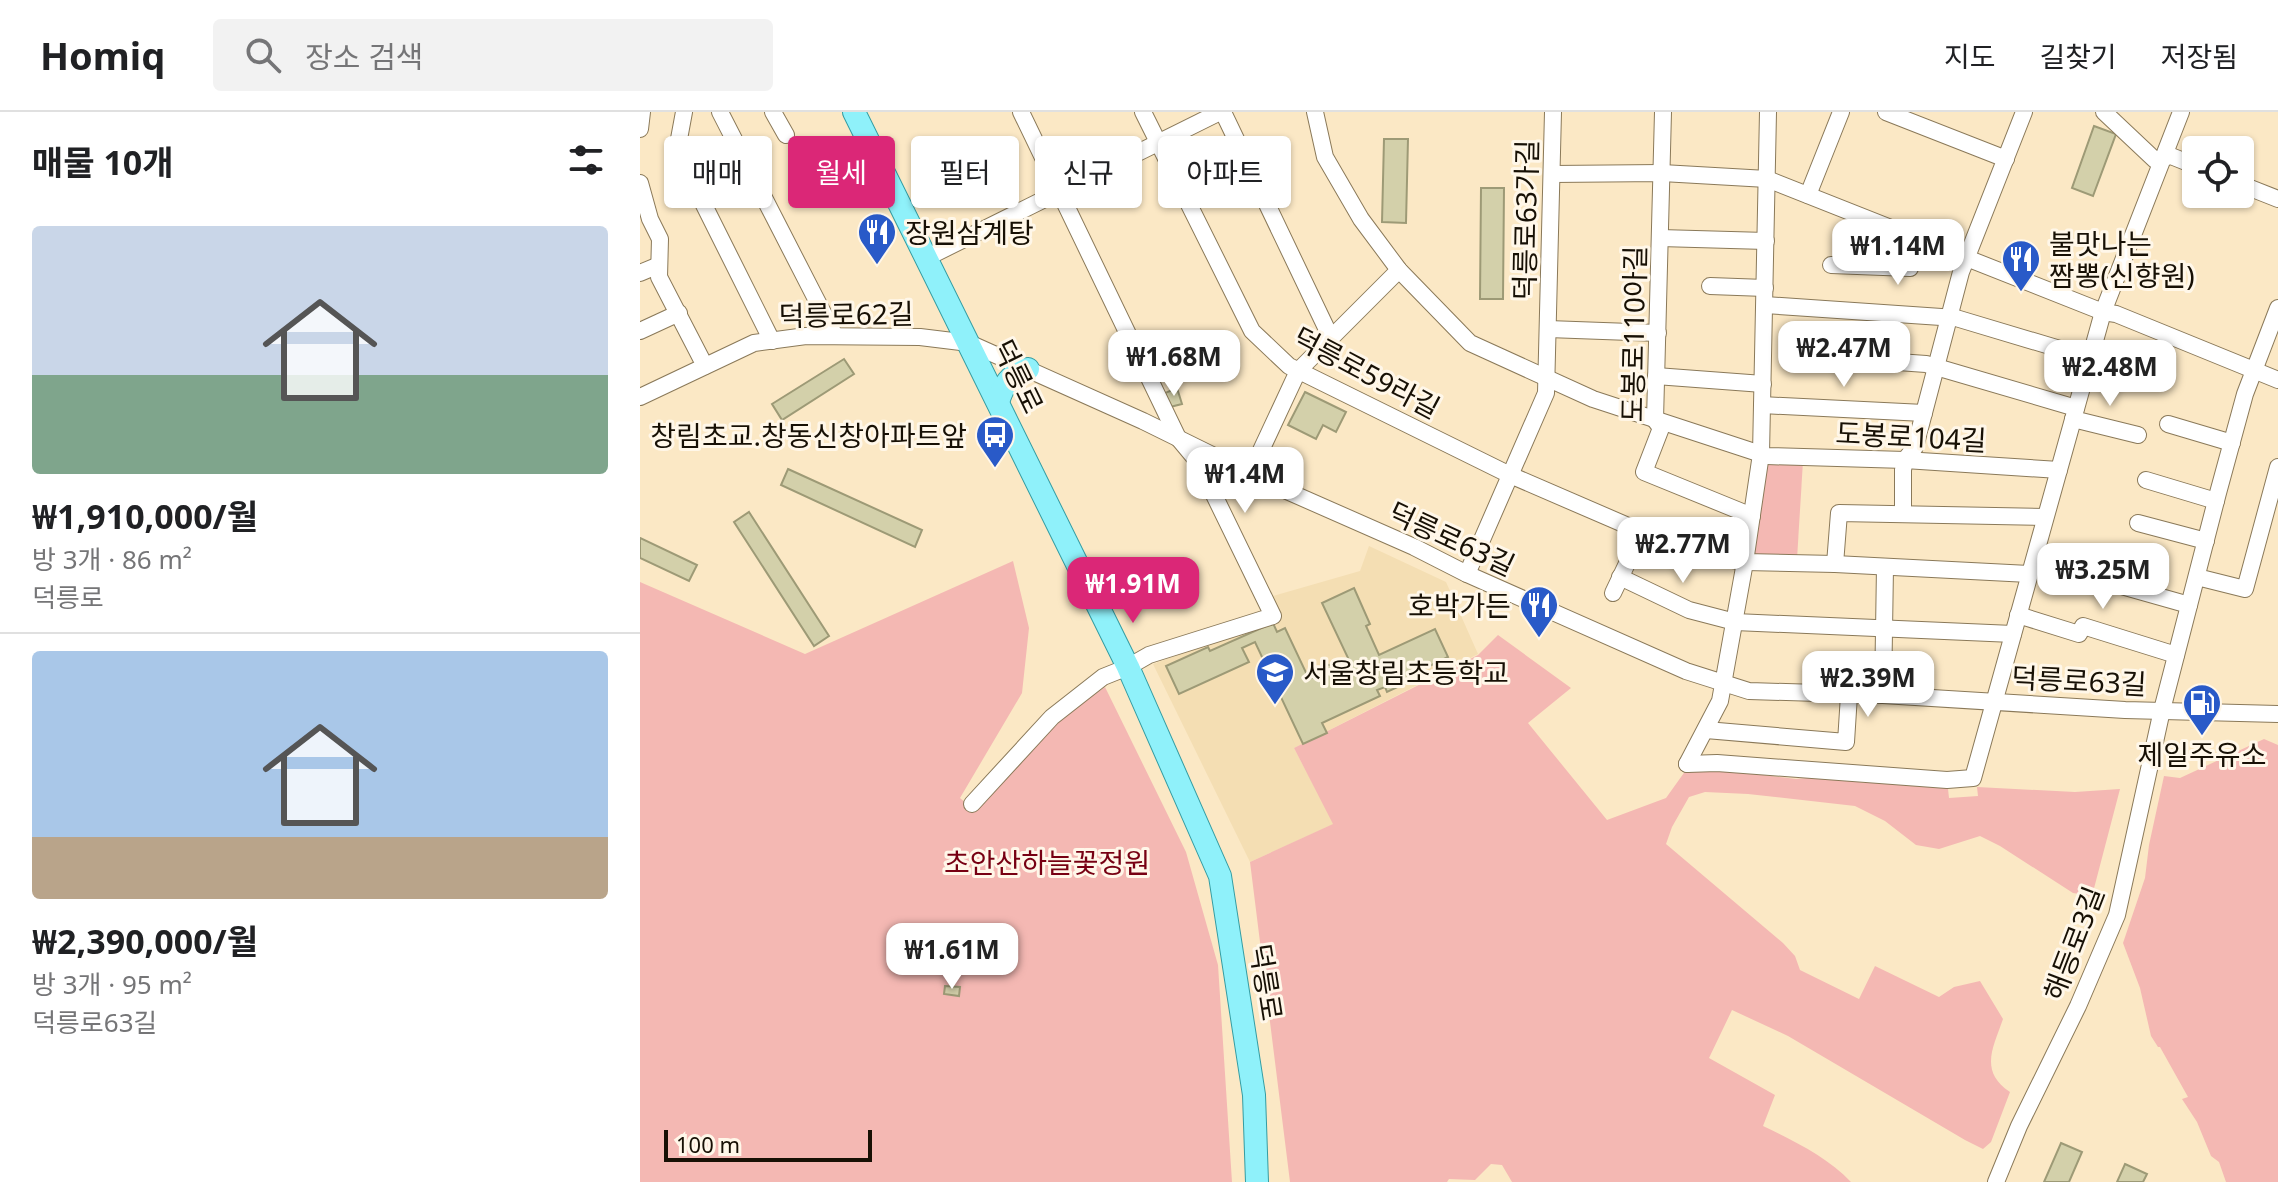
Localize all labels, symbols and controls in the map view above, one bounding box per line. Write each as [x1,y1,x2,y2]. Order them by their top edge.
search box [213,19,773,91]
text: Homiq [40,29,165,81]
icon: search [241,33,285,77]
text: 장소 검색 [305,36,423,77]
text: 지도 [1944,37,1995,75]
text: 길찾기 [2039,37,2117,75]
text: 저장됨 [2161,37,2238,75]
chip: 매매 [664,136,772,208]
chip: 월세 [788,136,895,208]
chip: 필터 [911,136,1019,208]
chip: 신규 [1035,136,1142,208]
chip: 아파트 [1158,136,1291,208]
map controls [2182,136,2254,208]
button: locate [2182,136,2254,208]
icon: filters [564,138,608,182]
text: 매물 10개 [32,139,174,185]
street label: 덕릉로63가길 [1505,139,1545,301]
restaurant icon: 장원삼계탕 [856,211,898,266]
place label: 장원삼계탕 [905,213,1034,251]
pin: ₩1.14M [1833,219,1963,287]
place label: 불맛나는 짬뽕(신향원) [2049,224,2195,294]
text: ₩1.14M [1850,227,1946,263]
restaurant icon: 불맛나는 짬뽕(신향원) [2000,238,2042,293]
street label: 도봉로110아길 [1612,245,1654,423]
icon: home [248,278,392,422]
street label: 덕릉로62길 [778,294,914,334]
street label: 덕릉로59라길 [1287,317,1447,427]
pin: ₩2.47M [1779,321,1909,389]
text: ₩2.47M [1796,329,1892,365]
pin: ₩1.68M [1109,330,1239,398]
street label: 덕릉로 [985,333,1053,419]
text: ₩1.68M [1126,338,1222,374]
pin: ₩2.48M [2045,340,2175,408]
text: ₩2.48M [2062,348,2158,384]
street label: 도봉로104길 [1835,413,1987,459]
bus stop icon: 창림초교.창동신창아파트앞 [974,414,1016,469]
place label: 창림초교.창동신창아파트앞 [650,416,967,454]
pin: ₩1.4M [1189,447,1301,515]
text: ₩1.4M [1205,455,1285,491]
street label: 덕릉로63길 [1383,492,1521,584]
text: ₩1,910,000/월 [32,493,258,539]
pin: ₩2.77M [1618,517,1748,585]
text: ₩2.77M [1635,525,1731,561]
text: 방 3개 · 86 m² [32,541,192,577]
pin: ₩3.25M [2038,543,2168,611]
text: ₩3.25M [2055,551,2151,587]
pin: ₩1.91M [1068,557,1198,625]
text: ₩1.91M [1085,565,1181,601]
text: 덕릉로 [32,579,104,615]
restaurant icon: 호박가든 [1518,584,1560,639]
place label: 호박가든 [1408,586,1511,624]
school or university icon: 서울창림초등학교 [1254,651,1296,706]
pin: ₩2.39M [1803,651,1933,719]
place label: 서울창림초등학교 [1303,653,1509,691]
street label: 덕릉로63길 [2011,657,2147,703]
text: ₩2.39M [1820,659,1916,695]
fuel station icon: 제일주유소 [2181,682,2223,737]
icon: home [248,703,392,847]
place label: 제일주유소 [2138,735,2266,773]
park label: 초안산하늘꽃정원 [944,843,1150,881]
street label: 해등로3길 [2034,881,2112,1005]
text: ₩2,390,000/월 [32,918,258,964]
pin: ₩1.61M [887,923,1017,991]
text: ₩1.61M [904,931,1000,967]
street label: 덕릉로 [1242,941,1292,1023]
text: 방 3개 · 95 m² [32,966,192,1002]
text: 덕릉로63길 [32,1004,157,1040]
scale bar [664,1126,872,1162]
text: 100 m [676,1129,740,1159]

